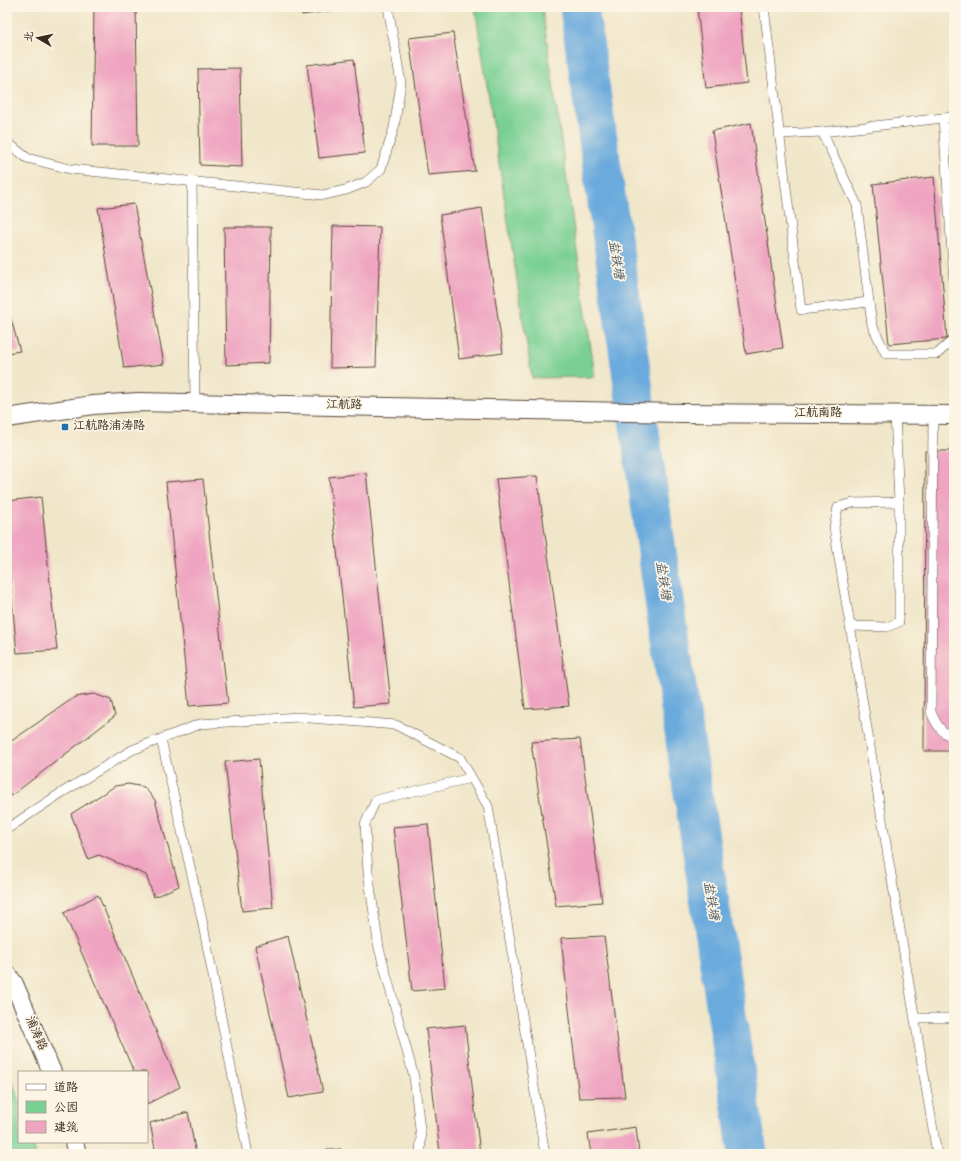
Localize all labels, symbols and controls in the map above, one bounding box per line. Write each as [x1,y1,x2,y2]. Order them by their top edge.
north arrow [18,18,58,58]
text: 北 [23,30,37,43]
water label: 盐铁塘 [605,239,626,282]
street label: 江航路 [326,398,362,413]
street label: 江航南路 [794,406,842,421]
place label: 江航路浦涛路 [73,419,145,434]
marker: 江航路浦涛路 [60,422,70,432]
water label: 盐铁塘 [652,560,673,603]
water label: 盐铁塘 [700,880,722,923]
street label: 浦涛路 [21,1014,50,1053]
legend [18,1071,148,1143]
text: 道路 [54,1081,78,1096]
text: 公园 [54,1101,78,1116]
text: 建筑 [54,1121,78,1136]

